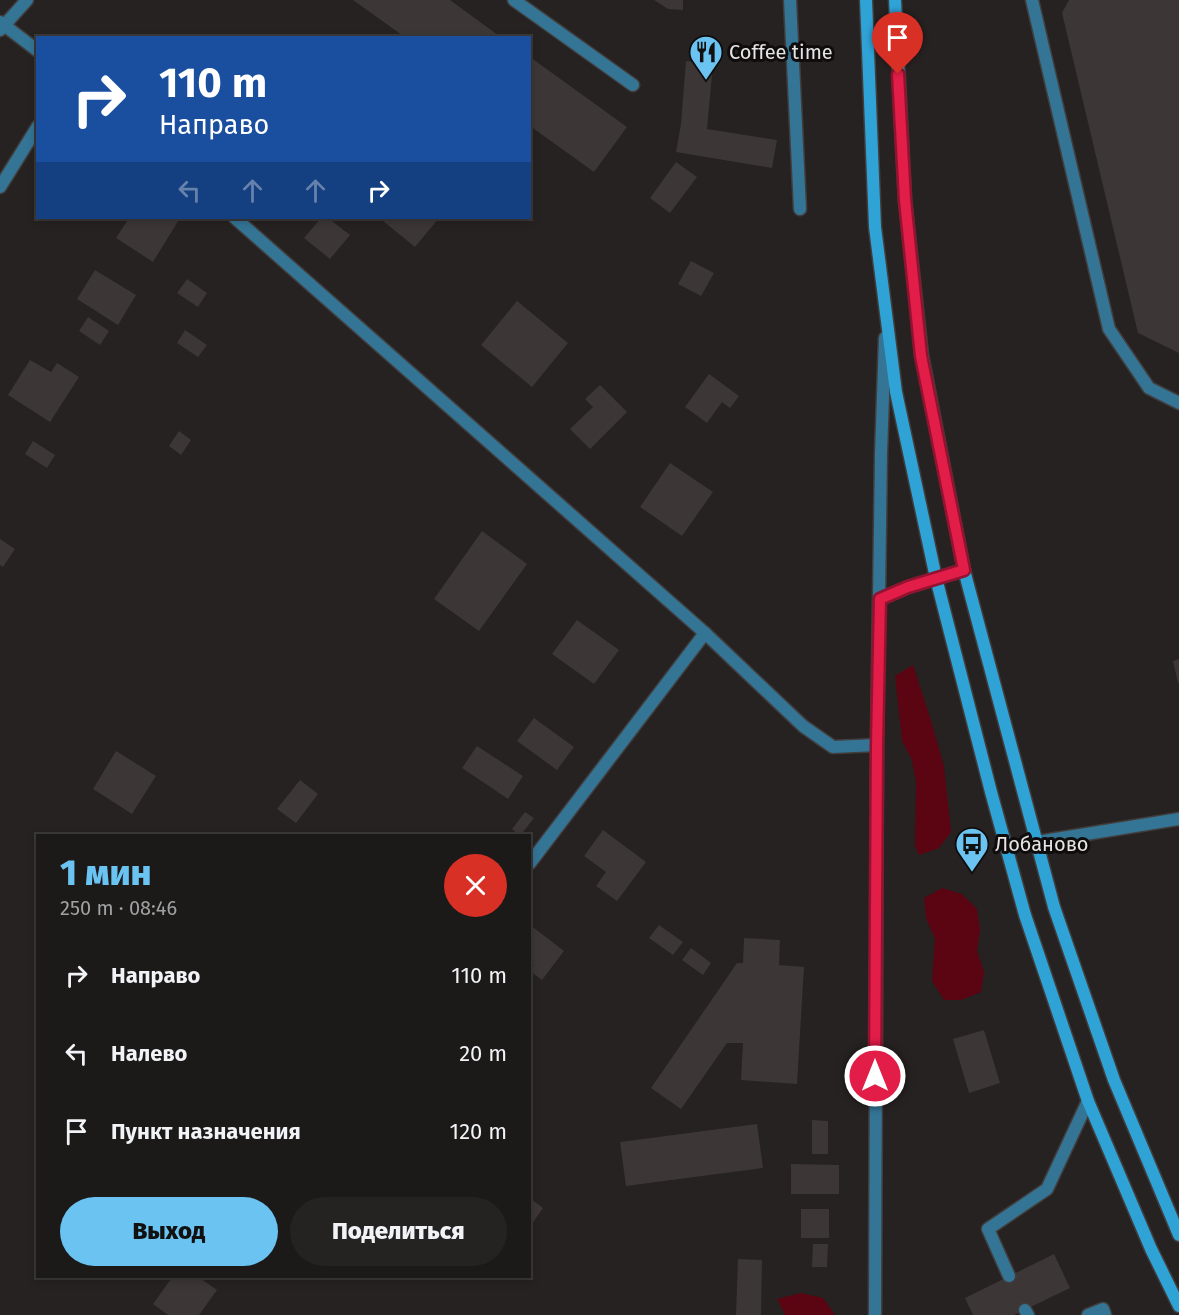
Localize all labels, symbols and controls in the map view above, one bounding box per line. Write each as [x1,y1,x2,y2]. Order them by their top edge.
pin [872,12,923,74]
icon: arrive [881,21,914,54]
restaurant icon: Coffee time [688,34,724,81]
place label: Coffee time [729,40,833,64]
text: 110 m [159,58,267,108]
icon: right [60,60,138,138]
text: Направо [159,109,269,141]
icon: left [173,174,206,207]
icon: ahead [236,174,269,207]
icon: ahead [299,174,332,207]
icon: right [362,174,395,207]
bus stop icon: Лобаново [954,826,990,873]
place label: Лобаново [995,832,1089,856]
text: 1 мин [60,851,152,895]
button: close [444,854,507,917]
text: 250 m · 08:46 [60,896,177,920]
icon: right [60,959,93,992]
text: Направо [111,962,200,989]
text: 110 m [451,962,507,989]
icon: left [60,1037,93,1070]
text: Налево [111,1040,187,1067]
text: 20 m [459,1040,507,1067]
position arrow [843,1044,907,1108]
icon: arrive [60,1115,93,1148]
text: Пункт назначения [111,1118,301,1145]
text: 120 m [450,1118,507,1145]
button: Выход [60,1197,278,1266]
button: Поделиться [290,1197,507,1266]

